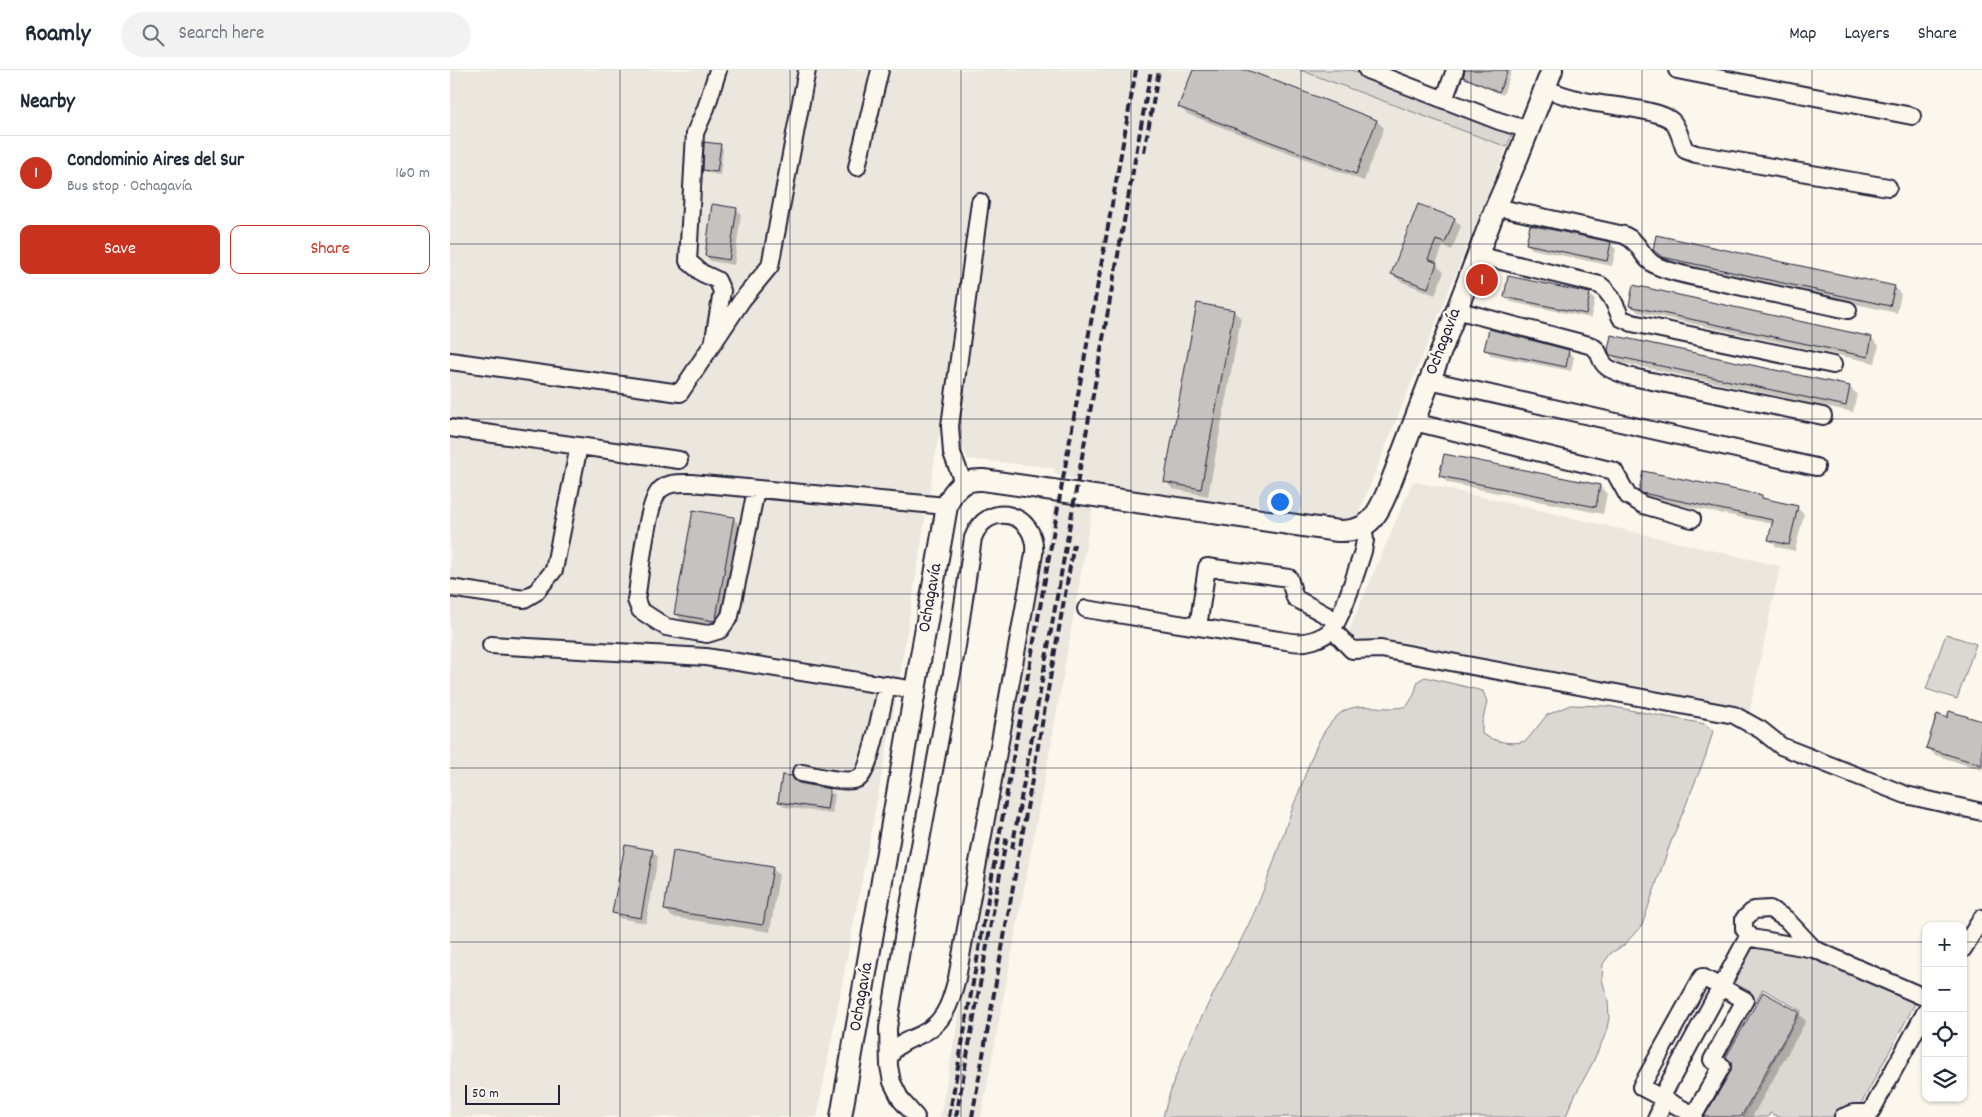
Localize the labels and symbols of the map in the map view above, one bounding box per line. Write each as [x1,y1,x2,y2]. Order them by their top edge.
pin: 1 [1466,261,1498,299]
street label: Ochagavía [1420,304,1468,379]
your location [1267,489,1293,515]
street label: Ochagavía [913,561,949,635]
street label: Ochagavía [844,960,880,1034]
scale bar [465,1082,560,1105]

